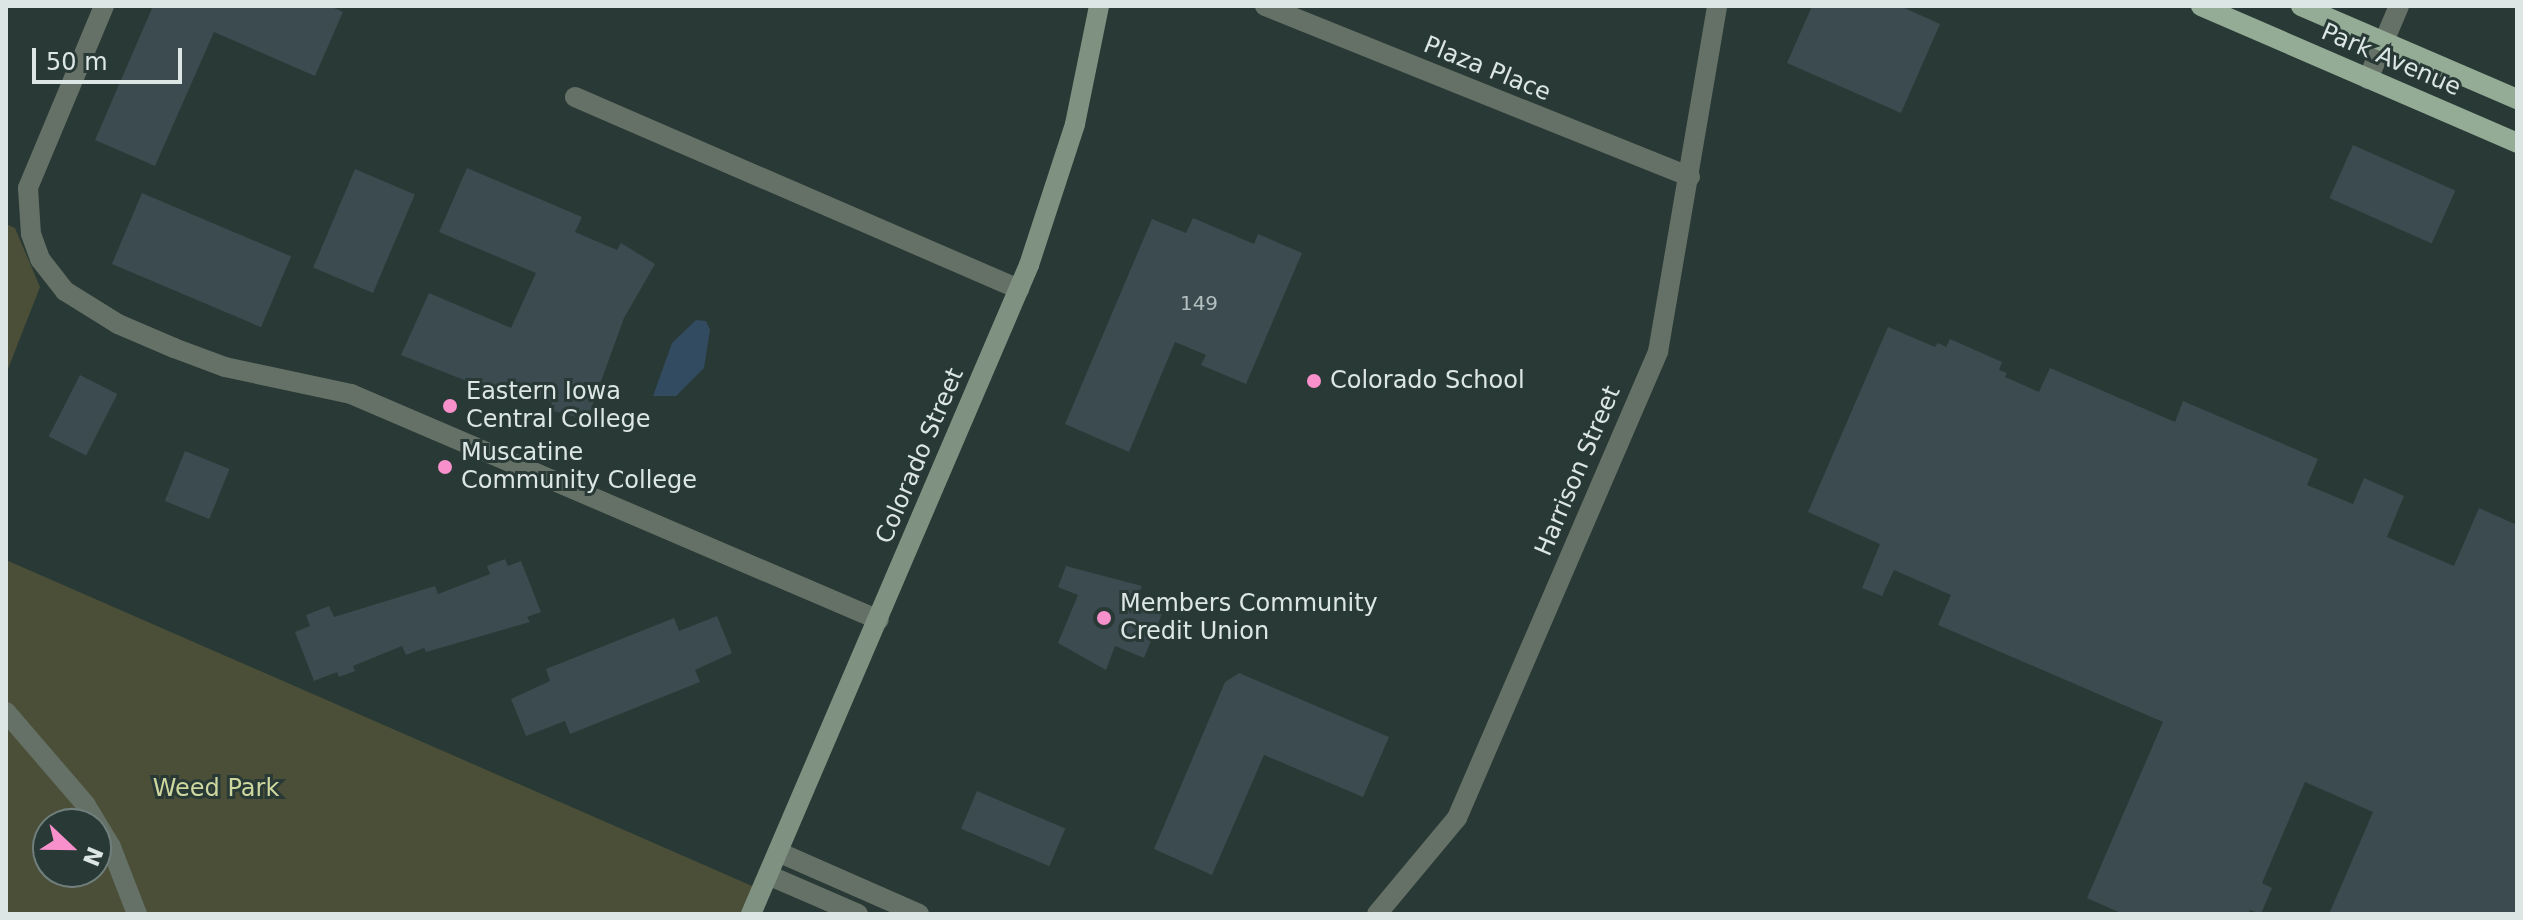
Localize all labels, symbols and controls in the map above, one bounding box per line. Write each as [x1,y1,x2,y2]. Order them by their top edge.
street label: Park Avenue [2317,18,2465,102]
street label: Plaza Place [1419,30,1555,108]
scale bar [36,32,186,82]
text: 50 m [46,48,108,76]
house number: 149 [1180,291,1218,315]
street label: Colorado Street [870,364,970,548]
place label: Colorado School [1330,367,1525,395]
marker: Colorado School [1305,372,1323,390]
place label: Eastern Iowa Central College [466,378,651,434]
street label: Harrison Street [1529,382,1627,560]
marker: Eastern Iowa Central College [441,397,459,415]
place label: Muscatine Community College [461,439,697,495]
marker: Muscatine Community College [436,458,454,476]
place label: Members Community Credit Union [1120,590,1378,646]
marker: Members Community Credit Union [1095,609,1113,627]
park label: Weed Park [153,775,279,803]
north arrow [32,808,112,888]
text: N [78,843,108,870]

